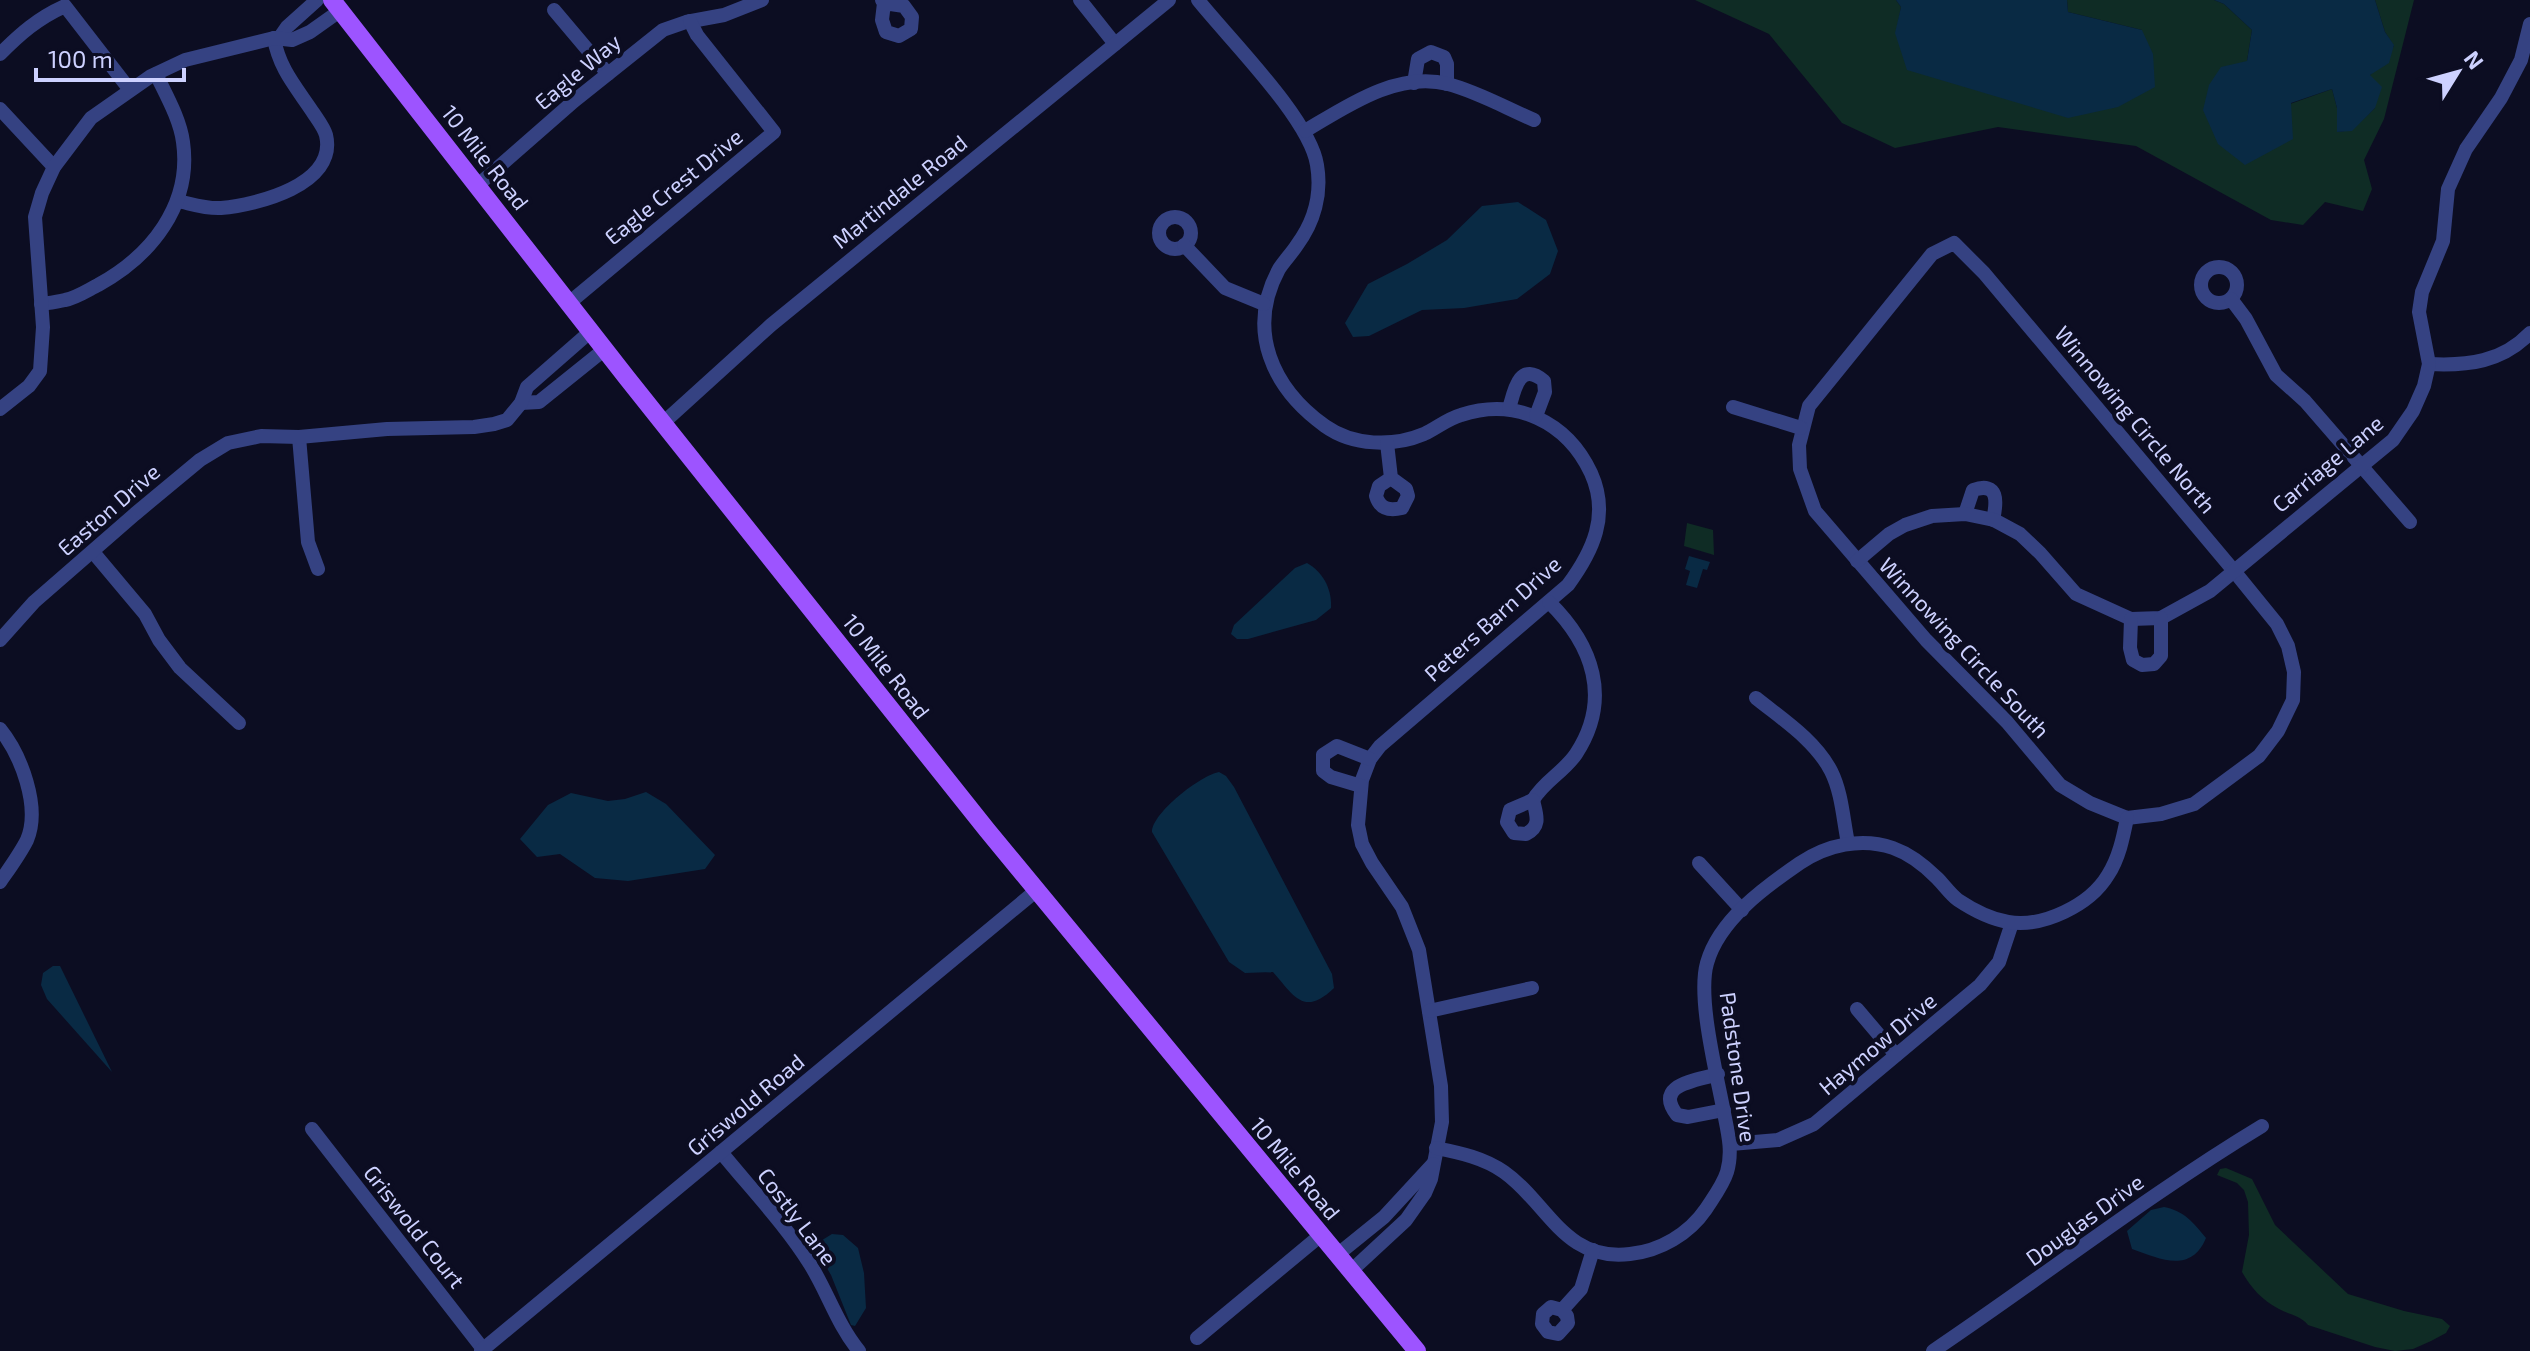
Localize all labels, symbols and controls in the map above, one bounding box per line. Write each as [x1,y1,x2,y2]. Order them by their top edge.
street label: Eagle Way [529,27,625,114]
scale bar [36,32,184,82]
north arrow [2418,32,2498,112]
text: 100 m [48,44,113,73]
text: N [2460,45,2490,74]
street label: 10 Mile Road [437,100,535,214]
street label: Eagle Crest Drive [599,123,747,249]
street label: Martindale Road [827,129,971,253]
street label: Winnowing Circle North [2050,320,2222,518]
street label: Carriage Lane [2266,409,2388,517]
street label: Easton Drive [52,458,164,560]
street label: Peters Barn Drive [1419,550,1565,686]
street label: Winnowing Circle South [1875,551,2055,743]
street label: 10 Mile Road [838,609,936,723]
street label: Haymow Drive [1813,986,1941,1100]
street label: Padstone Drive [1716,990,1762,1144]
street label: Griswold Road [681,1048,809,1160]
street label: 10 Mile Road [1246,1112,1346,1224]
street label: Griswold Court [359,1159,471,1293]
street label: Costly Lane [753,1162,843,1270]
street label: Douglas Drive [2020,1168,2148,1270]

